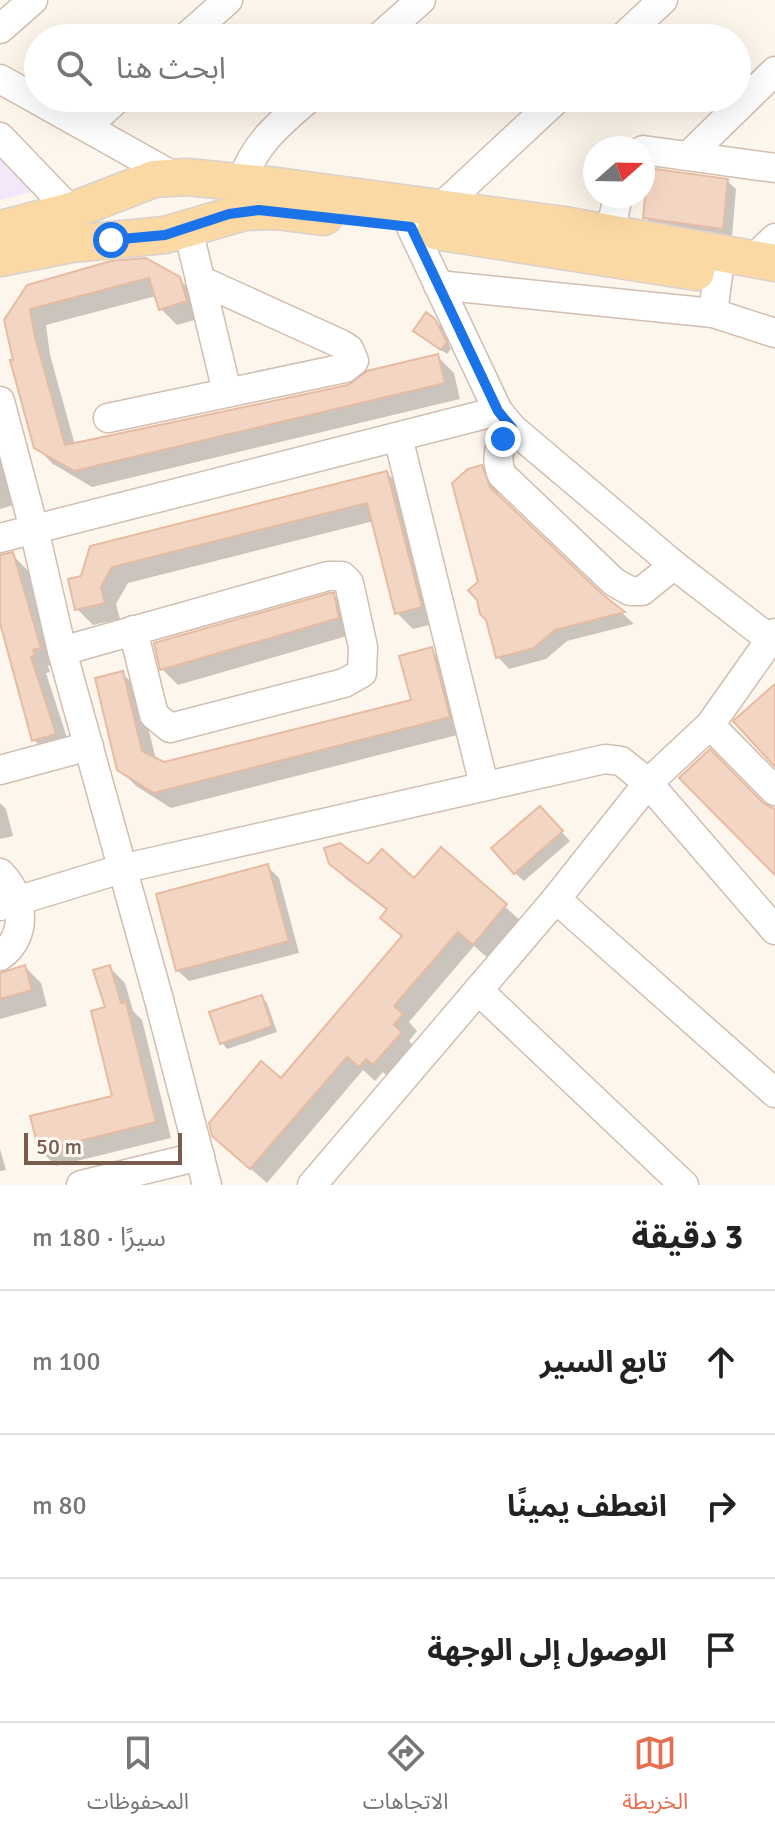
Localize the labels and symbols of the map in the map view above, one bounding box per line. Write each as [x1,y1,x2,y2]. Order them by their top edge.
north arrow [583,136,655,208]
route start [93,222,129,258]
route end [485,421,521,457]
scale bar [24,1129,182,1165]

